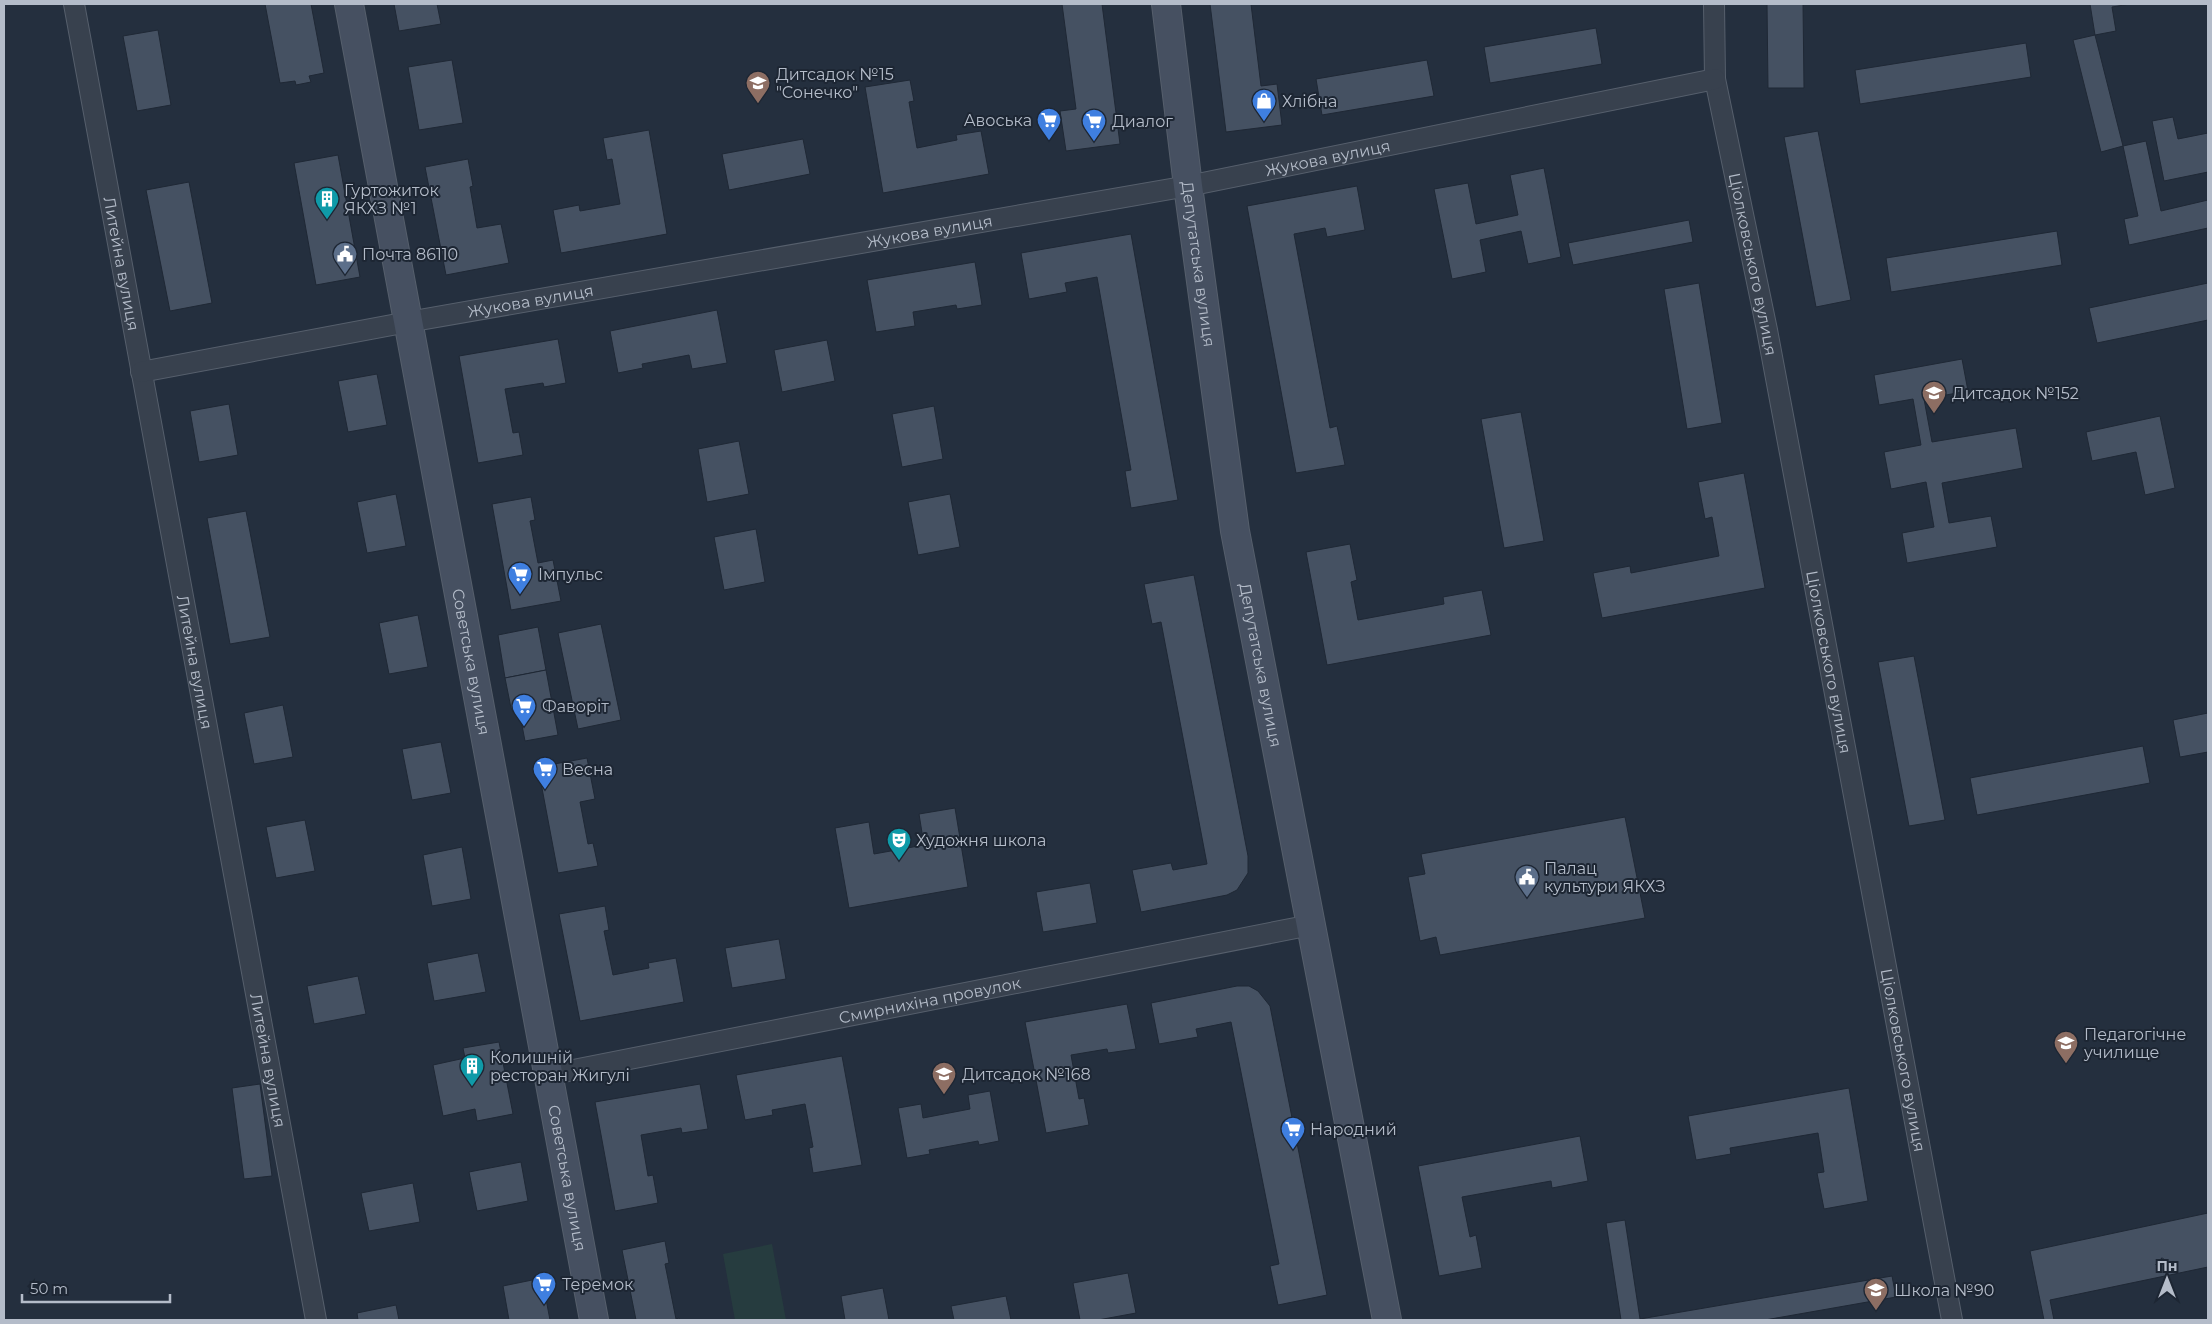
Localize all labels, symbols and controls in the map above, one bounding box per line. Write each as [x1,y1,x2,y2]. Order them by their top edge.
place label: Дитсадок №15 "Сонечко" [776,65,894,102]
school or university icon: Дитсадок №15 "Сонечко" [745,70,771,104]
shop icon: Хлібна [1251,88,1277,122]
place label: Хлібна [1282,92,1337,111]
supermarket icon: Авоська [1036,107,1062,141]
supermarket icon: Диалог [1081,108,1107,142]
place label: Авоська [964,111,1032,130]
place label: Диалог [1112,112,1173,131]
street label: Жукова вулиця [1264,136,1392,180]
street label: Ціолковського вулиця [1725,171,1781,357]
street label: Депутатська вулиця [1177,180,1219,348]
place label: Гуртожиток ЯКХЗ №1 [344,181,439,218]
building icon: Гуртожиток ЯКХЗ №1 [314,186,340,220]
street label: Литейна вулиця [100,195,143,332]
street label: Жукова вулиця [865,211,994,252]
public building icon: Почта 86110 [332,241,358,275]
place label: Почта 86110 [362,245,458,264]
street label: Жукова вулиця [466,281,595,321]
school or university icon: Дитсадок №152 [1921,380,1947,414]
place label: Дитсадок №152 [1952,384,2079,403]
supermarket icon: Імпульс [507,561,533,595]
place label: Імпульс [538,565,603,584]
street label: Ціолковського вулиця [1802,569,1855,755]
street label: Депутатська вулиця [1235,581,1285,749]
street label: Советська вулиця [448,587,494,737]
street label: Литейна вулиця [173,593,216,731]
supermarket icon: Фаворіт [511,693,537,727]
place label: Фаворіт [542,697,609,716]
supermarket icon: Весна [532,756,558,790]
place label: Весна [562,760,613,779]
theatre icon: Художня школа [886,827,912,861]
place label: Художня школа [916,831,1046,850]
place label: Палац культури ЯКХЗ [1544,859,1665,896]
public building icon: Палац культури ЯКХЗ [1514,864,1540,898]
street label: Ціолковського вулиця [1877,967,1929,1153]
street label: Смирнихіна провулок [837,973,1023,1028]
street label: Литейна вулиця [246,992,289,1129]
place label: Педагогічне училище [2083,1025,2186,1062]
school or university icon: Педагогічне училище [2053,1030,2079,1064]
place label: Колишній ресторан Жигулі [490,1048,630,1085]
building icon: Колишній ресторан Жигулі [459,1053,485,1087]
school or university icon: Дитсадок №168 [931,1061,957,1095]
place label: Дитсадок №168 [962,1065,1091,1084]
street label: Советська вулиця [544,1103,590,1253]
supermarket icon: Народний [1280,1116,1306,1150]
place label: Народний [1310,1120,1397,1139]
north arrow [2142,1254,2192,1304]
text: Пн [2156,1257,2178,1275]
supermarket icon: Теремок [531,1271,557,1305]
scale bar [22,1272,170,1304]
place label: Теремок [562,1275,634,1294]
school or university icon: Школа №90 [1863,1277,1889,1311]
text: 50 m [30,1279,68,1298]
place label: Школа №90 [1894,1281,1994,1300]

